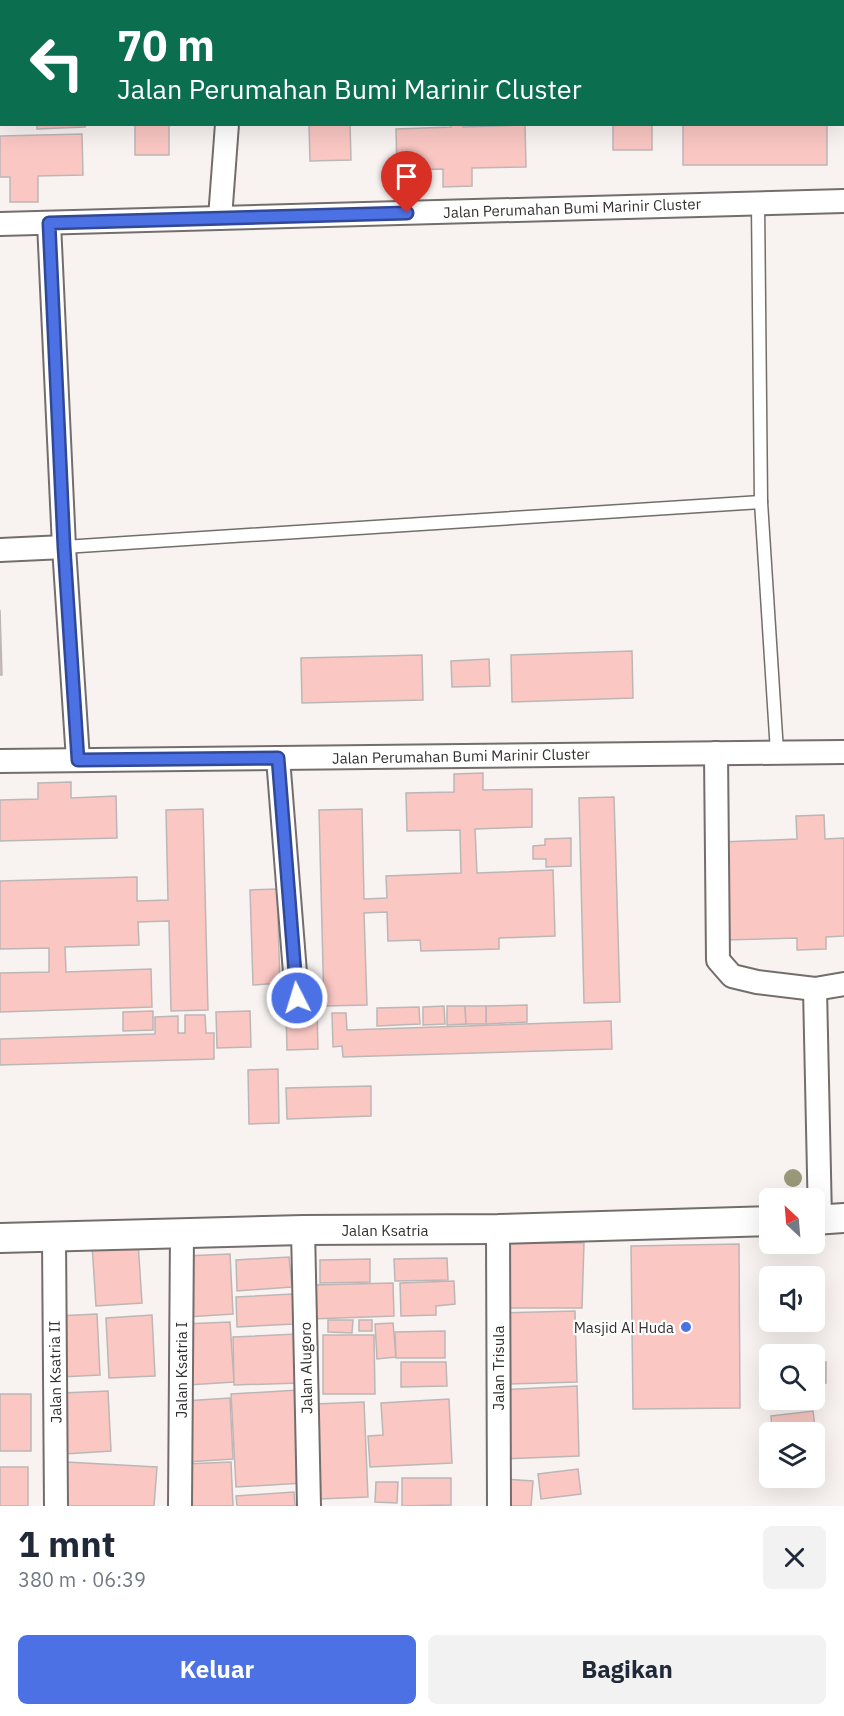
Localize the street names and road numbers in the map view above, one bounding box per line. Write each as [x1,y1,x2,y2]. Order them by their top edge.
street label: Jalan Perumahan Bumi Marinir Cluster [443,194,702,222]
street label: Jalan Perumahan Bumi Marinir Cluster [332,744,591,768]
street label: Jalan Ksatria [341,1221,429,1240]
street label: Jalan Ksatria II [45,1320,65,1424]
street label: Jalan Ksatria I [172,1322,191,1418]
street label: Jalan Alugoro [296,1322,316,1414]
street label: Jalan Trisula [489,1326,508,1410]

